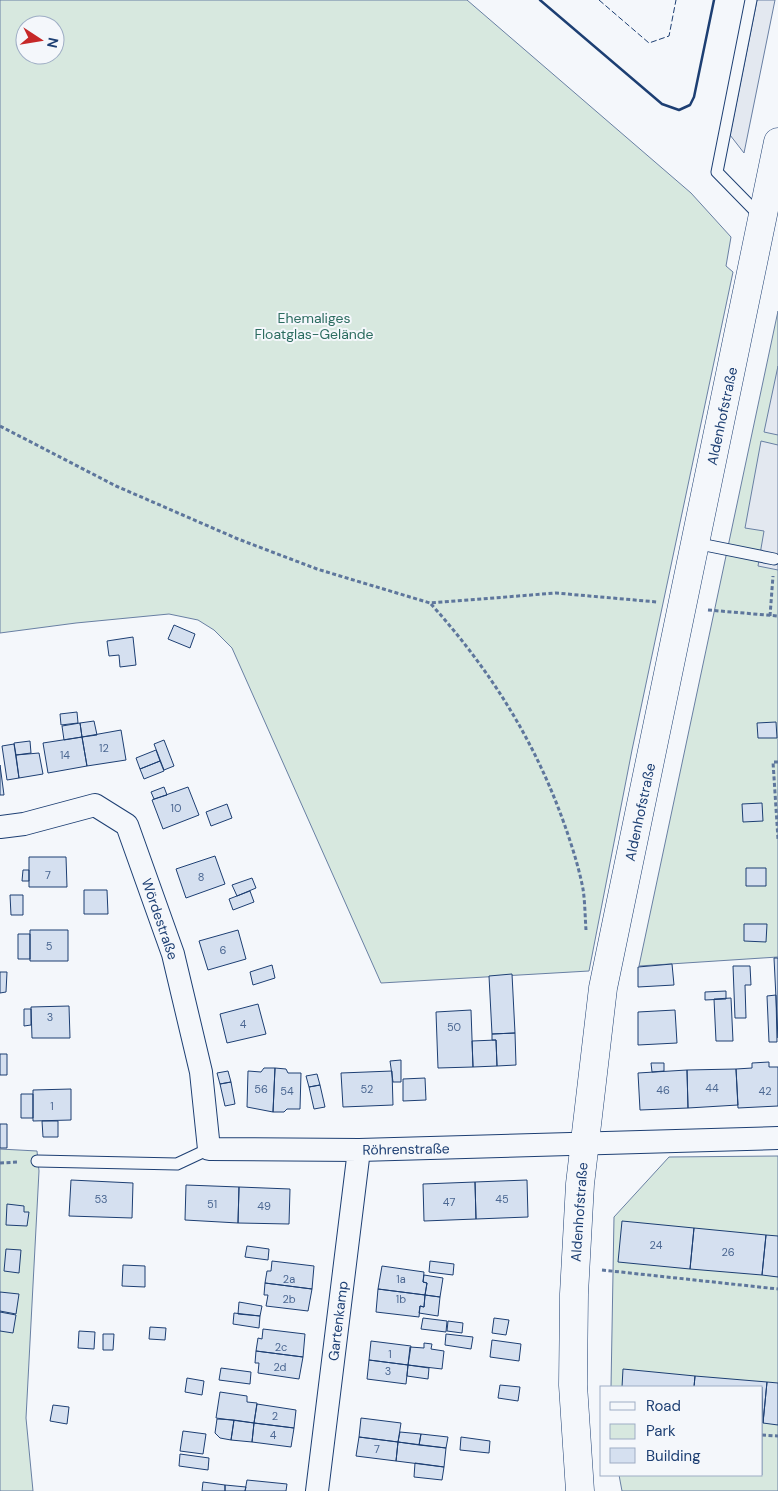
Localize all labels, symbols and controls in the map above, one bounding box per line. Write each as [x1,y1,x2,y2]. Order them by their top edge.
north arrow [15,15,65,65]
text: N [43,36,63,50]
park label: Ehemaliges Floatglas-Gelände [254,309,374,343]
street label: Aldenhofstraße [703,365,741,467]
house number: 12 [99,741,109,755]
house number: 14 [60,748,70,762]
street label: Aldenhofstraße [621,761,659,863]
house number: 10 [171,801,181,815]
house number: 7 [45,868,51,882]
house number: 8 [198,870,204,884]
street label: Wördestraße [138,876,182,962]
house number: 5 [46,939,53,953]
house number: 6 [220,943,227,957]
house number: 3 [47,1010,53,1024]
house number: 4 [240,1017,247,1031]
house number: 50 [447,1020,461,1034]
house number: 44 [705,1081,719,1095]
house number: 56 [254,1082,268,1096]
house number: 52 [361,1082,373,1096]
house number: 46 [656,1083,670,1097]
house number: 54 [280,1084,294,1098]
house number: 42 [758,1084,772,1098]
house number: 1 [50,1099,54,1113]
street label: Röhrenstraße [362,1139,450,1159]
street label: Aldenhofstraße [567,1161,591,1263]
house number: 53 [94,1192,108,1206]
house number: 45 [495,1192,509,1206]
house number: 47 [443,1195,455,1209]
house number: 51 [207,1197,217,1211]
house number: 49 [257,1199,271,1213]
house number: 24 [650,1238,663,1252]
house number: 26 [721,1245,735,1259]
house number: 2a [283,1272,295,1286]
house number: 1a [396,1272,406,1286]
street label: Gartenkamp [324,1280,352,1362]
house number: 2b [282,1292,296,1306]
house number: 1b [396,1292,406,1306]
house number: 2c [275,1340,287,1354]
house number: 1 [388,1347,392,1361]
house number: 2d [273,1360,287,1374]
house number: 3 [385,1364,391,1378]
legend [600,1386,763,1476]
text: Road [646,1396,681,1416]
house number: 2 [272,1409,278,1423]
text: Park [646,1421,676,1441]
house number: 4 [270,1428,277,1442]
house number: 7 [374,1442,380,1456]
text: Building [646,1446,701,1466]

